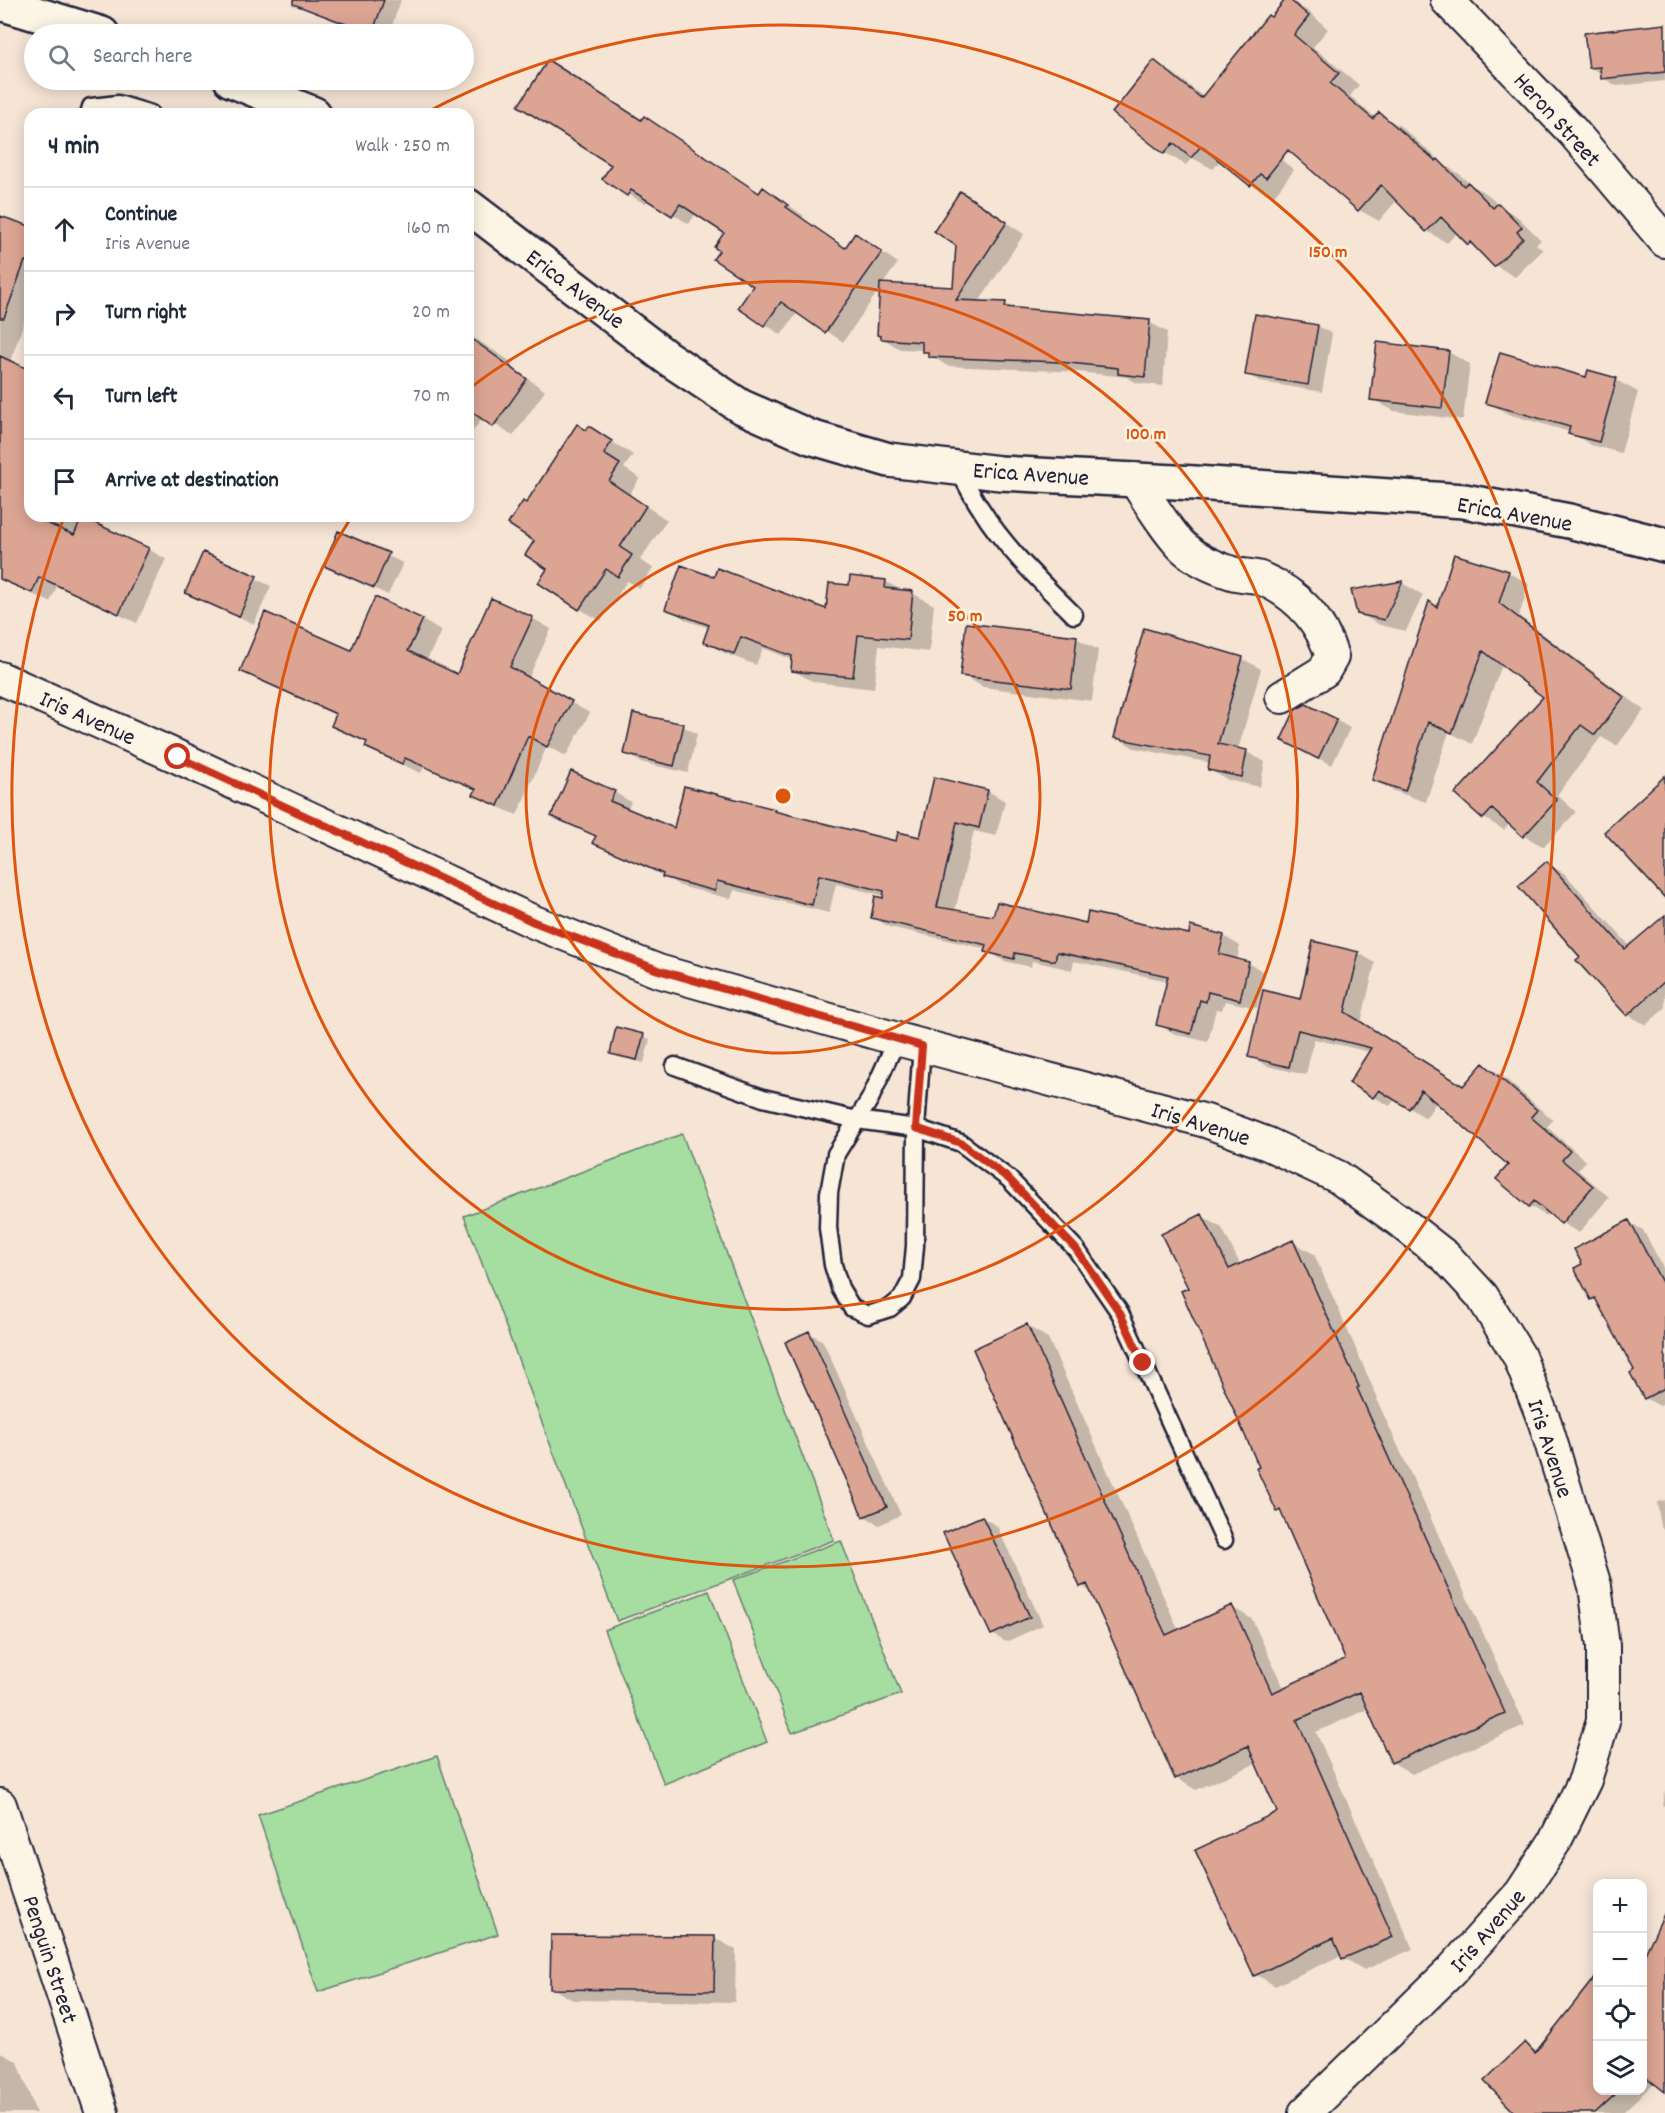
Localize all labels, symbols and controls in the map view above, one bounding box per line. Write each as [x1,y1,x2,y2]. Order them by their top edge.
search box [24,24,474,90]
icon: search [45,41,78,74]
text: Search here [93,42,192,73]
street label: Heron Street [1504,66,1608,176]
text: 4 min [48,129,99,166]
text: Walk · 250 m [355,133,450,161]
text: Continue [105,200,177,231]
icon: ahead [48,213,81,246]
text: 160 m [407,215,450,243]
text: Iris Avenue [105,231,190,259]
text: 150 m [1309,241,1347,266]
street label: Erica Avenue [518,242,631,339]
icon: right [48,297,81,330]
text: Turn right [105,298,187,329]
text: 20 m [412,299,450,327]
icon: left [48,381,81,414]
text: Turn left [105,382,177,413]
text: 70 m [413,383,450,411]
text: 100 m [1126,423,1166,448]
street label: Erica Avenue [972,455,1090,497]
icon: arrive [48,465,81,498]
text: Arrive at destination [105,466,279,497]
street label: Erica Avenue [1454,489,1575,543]
text: 50 m [948,605,982,630]
street label: Iris Avenue [33,683,140,756]
route start [164,743,190,769]
centre of rings [773,786,793,806]
street label: Iris Avenue [1146,1095,1254,1157]
route end [1129,1349,1155,1375]
street label: Iris Avenue [1516,1395,1580,1503]
map controls [1593,1879,1647,2095]
button: + [1593,1879,1647,1933]
street label: Iris Avenue [1443,1882,1536,1982]
street label: Penguin Street [11,1892,85,2028]
button: − [1593,1933,1647,1987]
button: locate [1593,1987,1647,2041]
button: layers [1593,2041,1647,2095]

